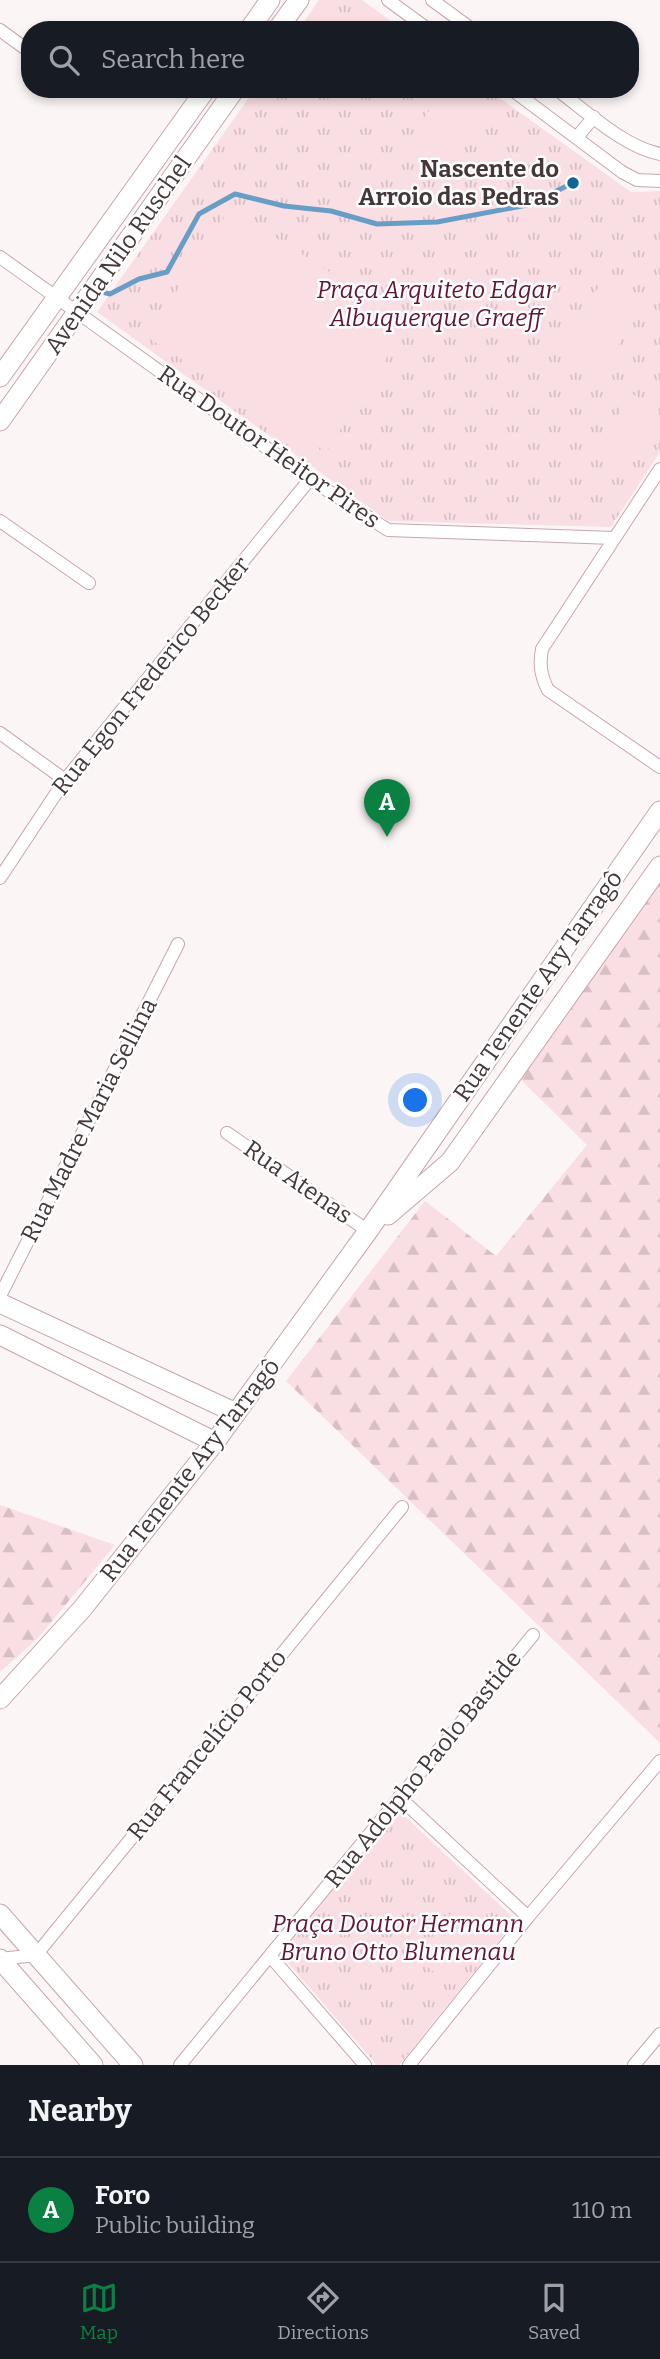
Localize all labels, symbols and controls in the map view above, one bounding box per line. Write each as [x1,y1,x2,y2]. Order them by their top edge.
search box [21,21,639,98]
icon: search [45,41,83,79]
text: Search here [101,44,245,75]
street label: Avenida Nilo Ruschel [39,150,197,360]
place label: Nascente do Arroio das Pedras [359,155,559,211]
marker: Nascente do Arroio das Pedras [565,175,581,191]
park label: Praça Arquiteto Edgar Albuquerque Graeff [317,276,557,332]
street label: Rua Doutor Heitor Pires [153,360,385,534]
street label: Rua Egon Frederico Becker [46,551,256,801]
pin: A [364,779,410,837]
street label: Rua Tenente Ary Tarragô [448,865,628,1107]
street label: Rua Madre Maria Sellina [15,993,163,1247]
your location [398,1083,432,1117]
street label: Rua Atenas [238,1134,358,1230]
street label: Rua Tenente Ary Tarragô [94,1353,286,1587]
street label: Rua Francelício Porto [122,1644,292,1846]
street label: Rua Adolpho Paolo Bastide [319,1645,527,1893]
park label: Praça Doutor Hermann Bruno Otto Blumenau [272,1910,524,1966]
text: Nearby [28,2093,132,2129]
text: Foro [95,2180,150,2211]
text: A [43,2196,59,2224]
text: 110 m [572,2196,632,2224]
text: Public building [95,2211,255,2239]
tab: Map [80,2279,118,2344]
tab: Directions [277,2279,369,2344]
tab: Saved [528,2279,580,2344]

